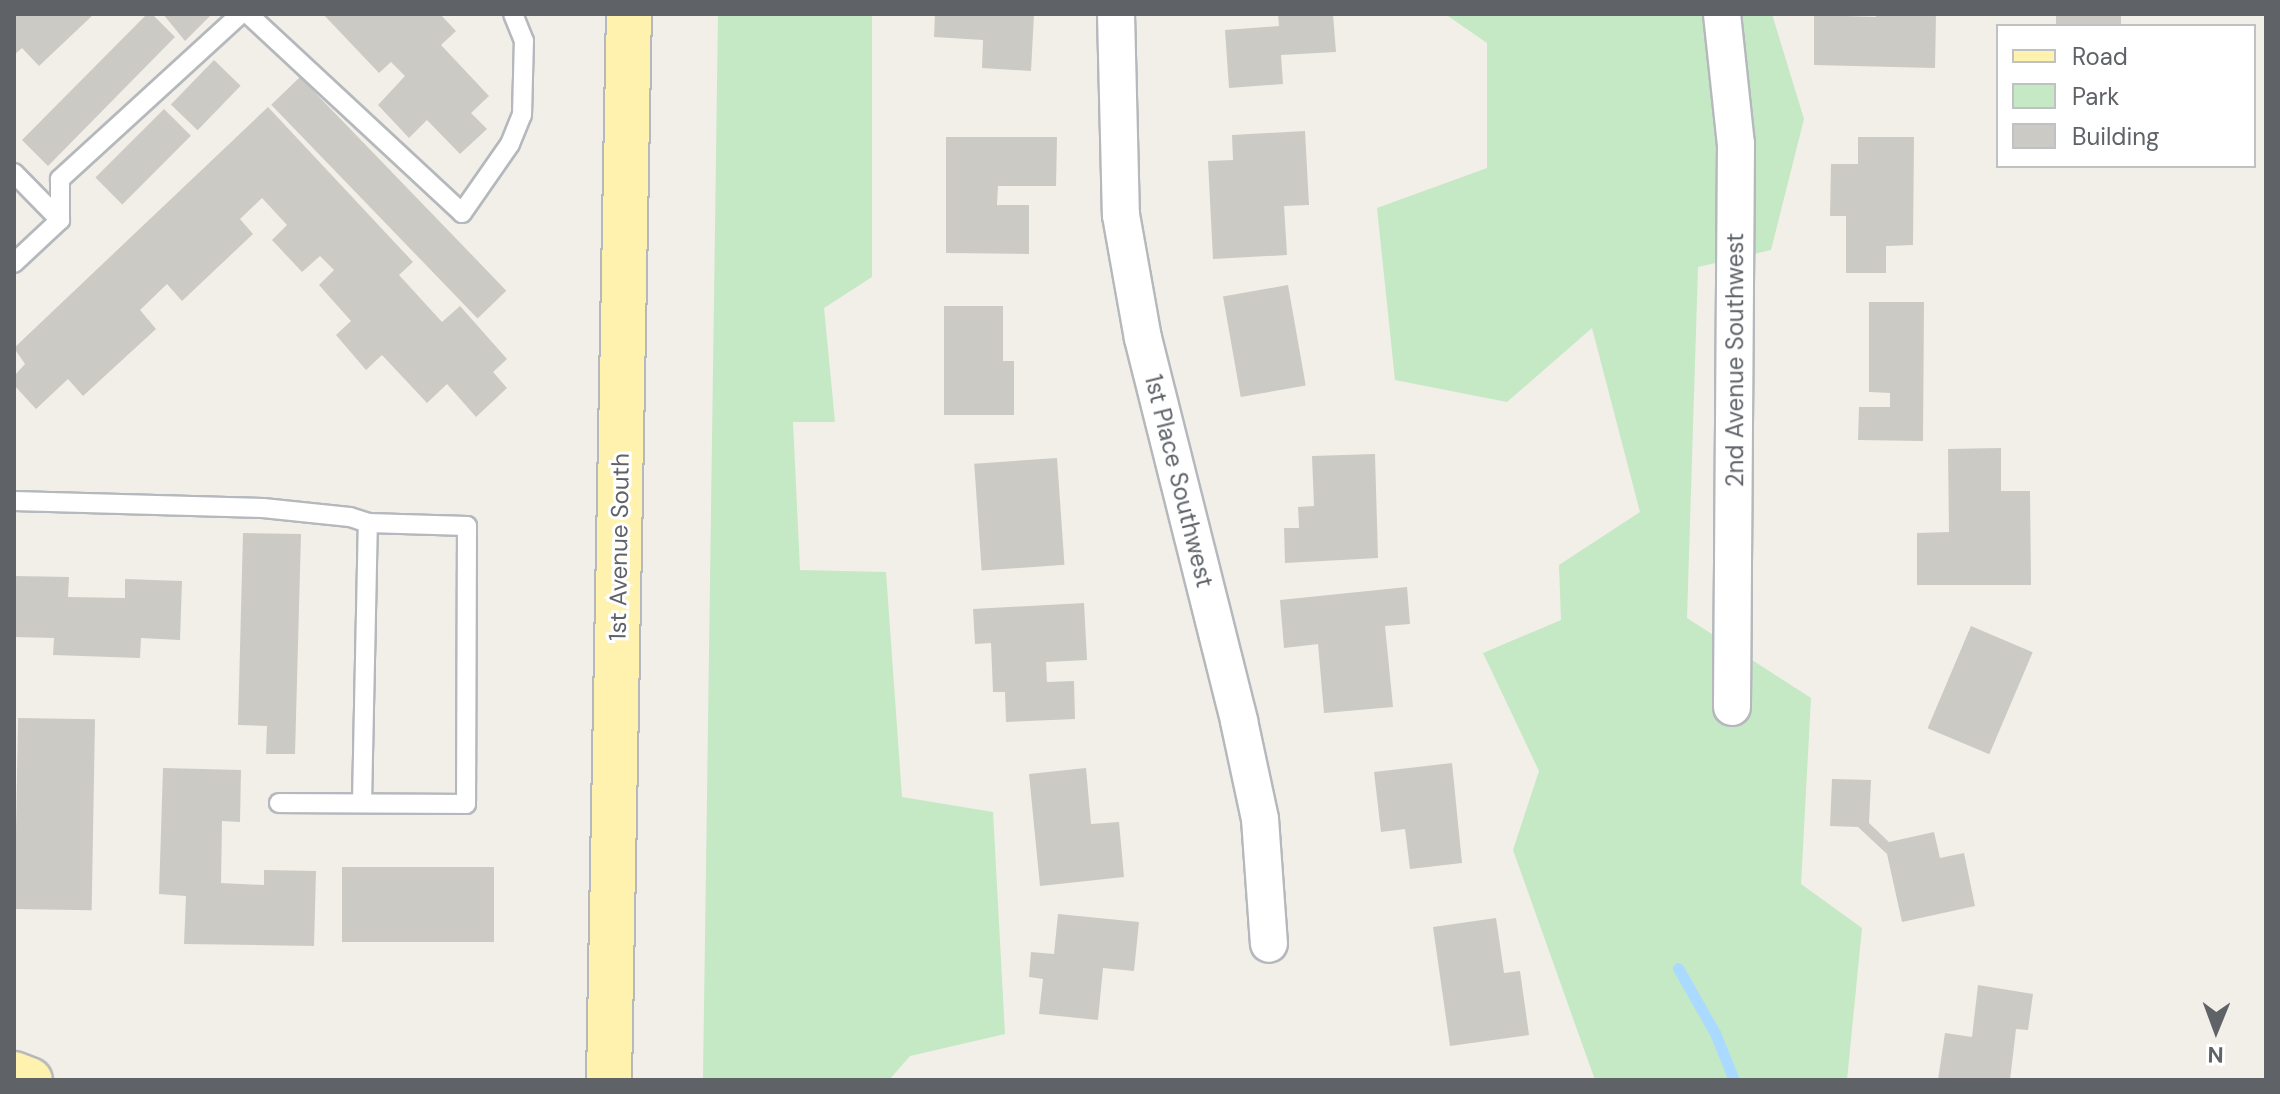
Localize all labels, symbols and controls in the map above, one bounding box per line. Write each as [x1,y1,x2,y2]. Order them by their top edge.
legend [1996,24,2256,168]
text: Road [2072,41,2128,72]
text: Park [2072,81,2119,112]
text: Building [2072,121,2159,152]
street label: 2nd Avenue Southwest [1721,233,1749,487]
street label: 1st Place Southwest [1139,372,1219,590]
street label: 1st Avenue South [603,453,635,641]
north arrow [2176,990,2256,1070]
text: N [2207,1040,2224,1069]

